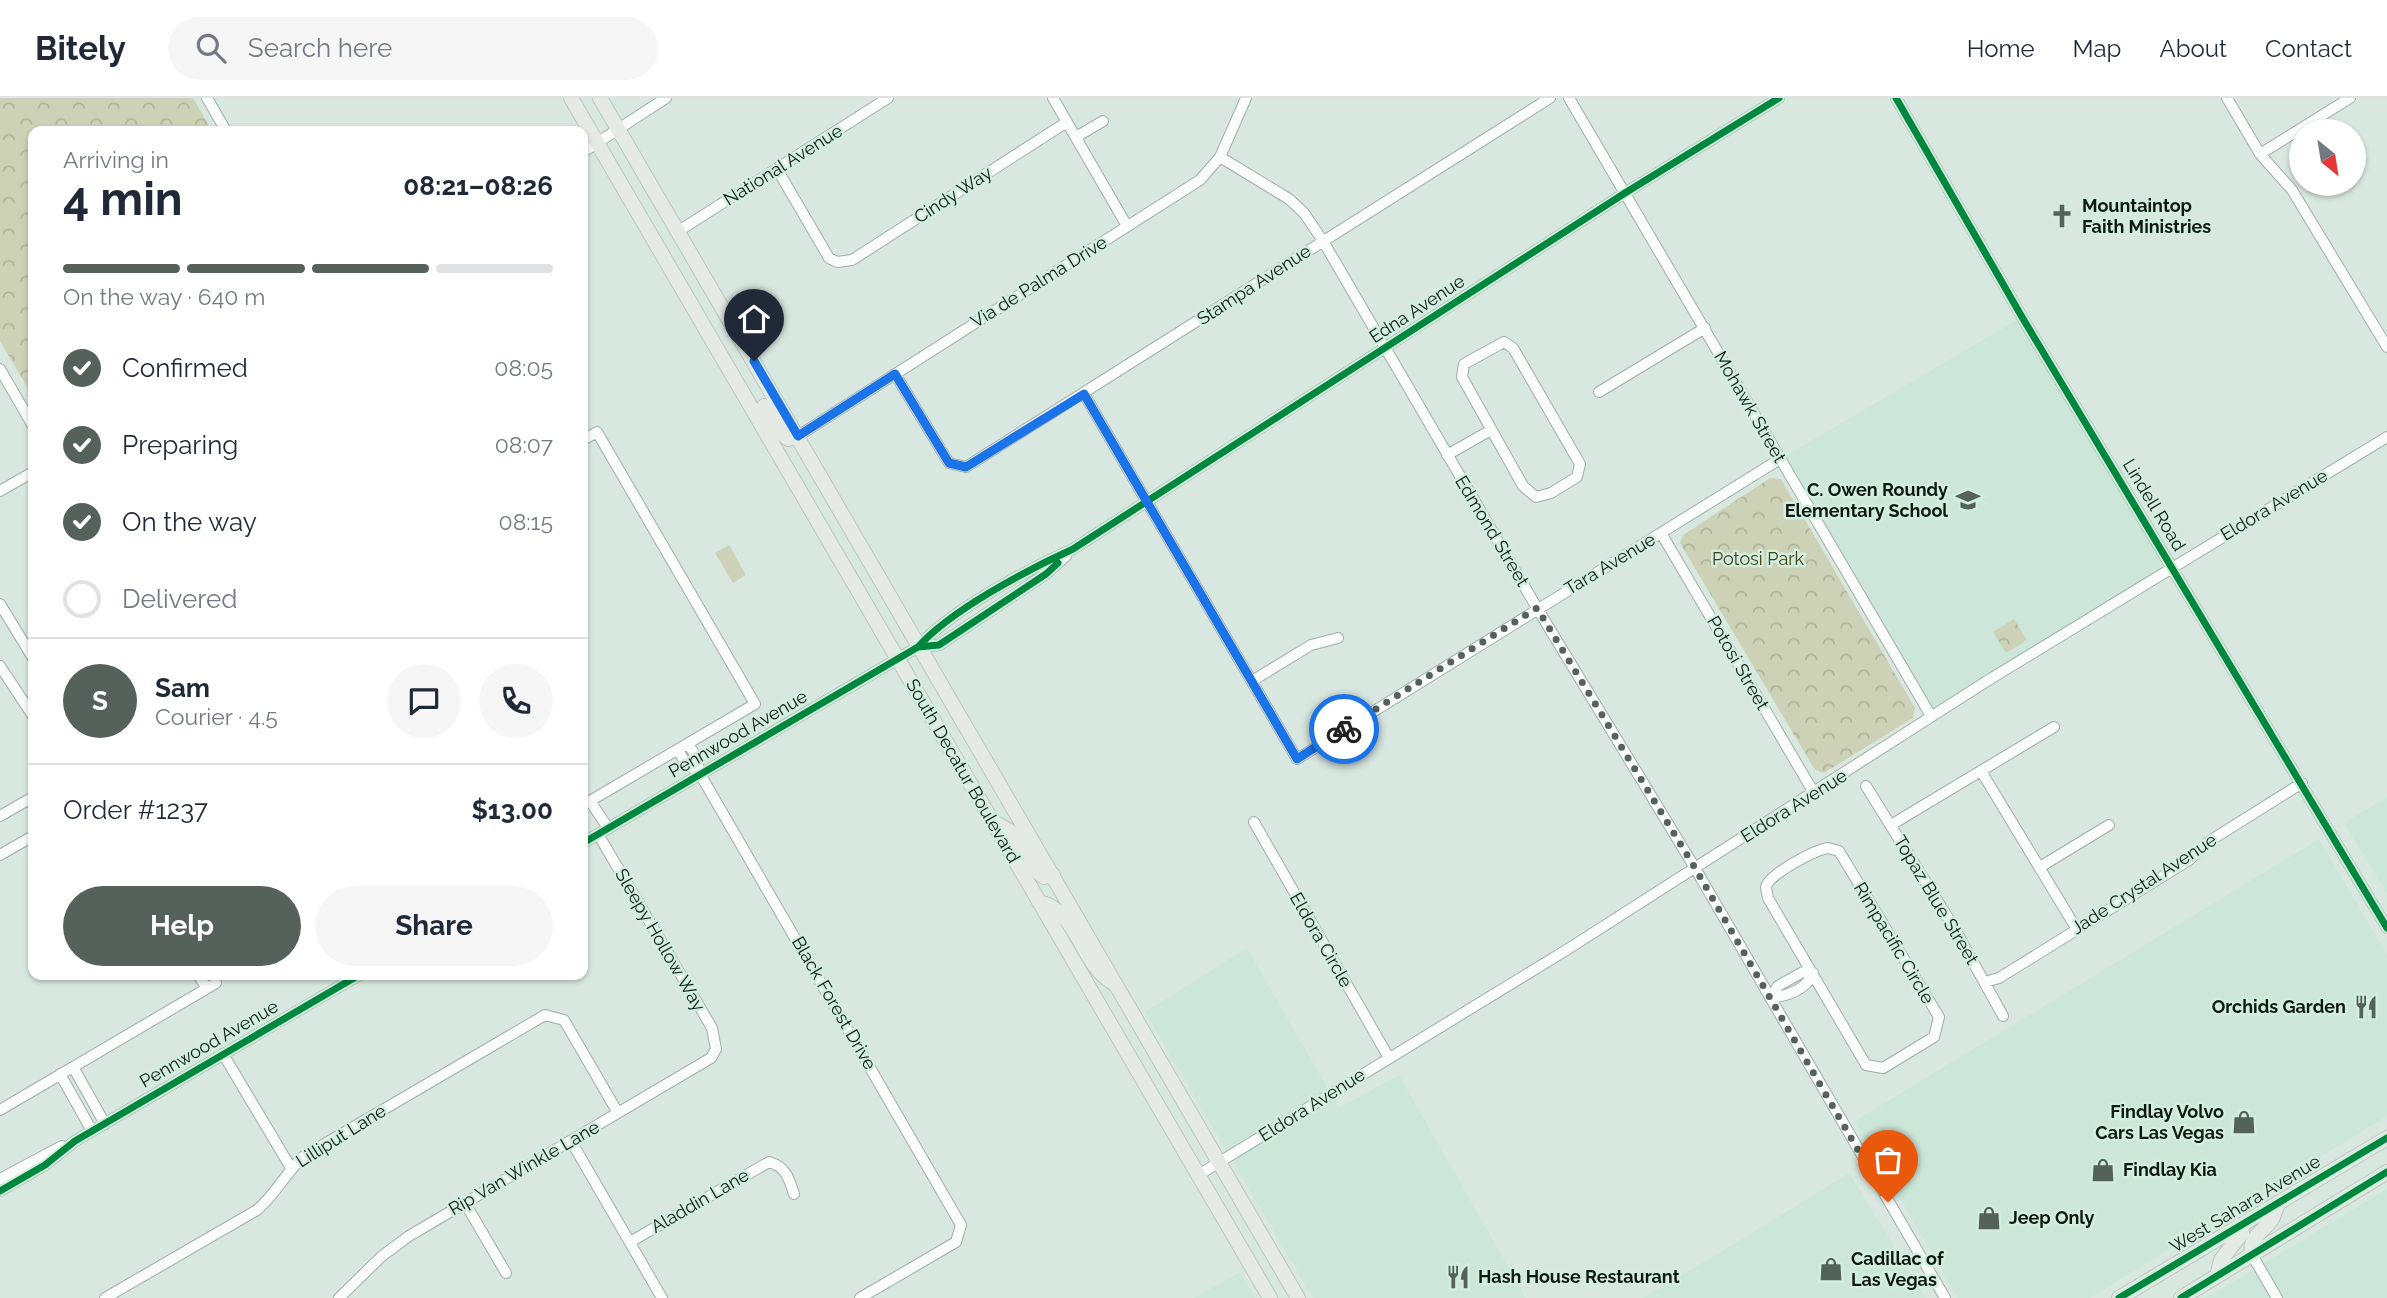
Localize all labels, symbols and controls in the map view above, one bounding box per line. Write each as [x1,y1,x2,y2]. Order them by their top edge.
search box [168,17,658,80]
text: Bitely [35,29,126,68]
icon: search [192,29,230,67]
text: Search here [248,33,392,63]
text: Home [1967,34,2035,63]
text: Map [2073,34,2121,63]
text: About [2159,34,2227,63]
text: Contact [2265,34,2352,63]
street label: National Avenue [719,119,846,210]
north arrow [2289,119,2366,196]
map controls [2289,119,2366,196]
text: Arriving in [63,146,169,173]
street label: Cindy Way [910,162,996,227]
text: 08:21–08:26 [403,171,553,201]
text: 4 min [63,172,183,226]
place label: Mountaintop Faith Ministries [2082,195,2211,237]
church icon: Mountaintop Faith Ministries [2048,202,2076,230]
street label: Via de Palma Drive [967,231,1111,332]
street label: Stampa Avenue [1193,240,1315,329]
street label: Edna Avenue [1365,270,1469,347]
text: On the way · 640 m [63,283,265,310]
pin [724,289,784,361]
icon: home [735,300,773,338]
street label: Mohawk Street [1710,347,1791,466]
icon: check [63,349,101,387]
text: Confirmed [122,353,248,383]
text: 08:05 [494,354,553,381]
icon: check [63,426,101,464]
text: Preparing [122,430,238,460]
text: 08:07 [495,431,553,458]
street label: Lindell Road [2119,455,2190,555]
street label: Eldora Avenue [2216,464,2331,545]
street label: Edmond Street [1451,472,1534,590]
place label: C. Owen Roundy Elementary School [1785,479,1948,521]
school or university icon: C. Owen Roundy Elementary School [1954,486,1982,514]
icon: check [63,503,101,541]
text: On the way [122,507,257,537]
text: 08:15 [499,508,553,535]
street label: Tara Avenue [1561,528,1659,599]
park label: Potosi Park [1712,548,1805,569]
text: Delivered [122,584,237,614]
street label: Potosi Street [1703,612,1774,714]
button: chat [387,664,461,738]
button: phone [479,664,553,738]
text: Sam [155,673,210,703]
street label: South Decatur Boulevard [902,675,1025,866]
street label: Pennwood Avenue [665,685,811,782]
text: S [92,686,108,716]
courier [1309,694,1379,764]
text: Courier · 4.5 [155,703,278,730]
icon: bike [1325,710,1363,748]
street label: Eldora Avenue [1737,764,1851,847]
text: Order #1237 [63,795,208,825]
text: $13.00 [471,795,553,825]
street label: Jade Crystal Avenue [2067,829,2221,938]
street label: Topaz Blue Street [1890,831,1983,968]
street label: Sleepy Hollow Way [611,865,710,1015]
street label: Rimpacific Circle [1850,878,1939,1008]
button: Help [63,886,301,966]
button: Share [315,886,553,966]
street label: Eldora Circle [1286,889,1357,991]
street label: Black Forest Drive [788,932,881,1073]
restaurant icon: Orchids Garden [2352,993,2380,1021]
street label: Pennwood Avenue [136,995,282,1092]
place label: Orchids Garden [2212,996,2346,1017]
street label: Eldora Avenue [1255,1063,1369,1146]
street label: Lilliput Lane [292,1099,390,1171]
place label: Findlay Volvo Cars Las Vegas [2095,1101,2224,1143]
shop icon: Findlay Volvo Cars Las Vegas [2230,1108,2258,1136]
street label: Rip Van Winkle Lane [445,1116,603,1219]
pin [1858,1130,1918,1202]
icon: bag [1869,1141,1907,1179]
street label: West Sahara Avenue [2166,1150,2324,1257]
shop icon: Findlay Kia [2089,1156,2117,1184]
place label: Findlay Kia [2123,1159,2217,1180]
street label: Aladdin Lane [647,1164,753,1237]
shop icon: Jeep Only [1975,1204,2003,1232]
place label: Jeep Only [2009,1207,2095,1228]
place label: Cadillac of Las Vegas [1851,1248,1945,1290]
shop icon: Cadillac of Las Vegas [1817,1255,1845,1283]
restaurant icon: Hash House Restaurant [1444,1263,1472,1291]
place label: Hash House Restaurant [1478,1266,1680,1287]

